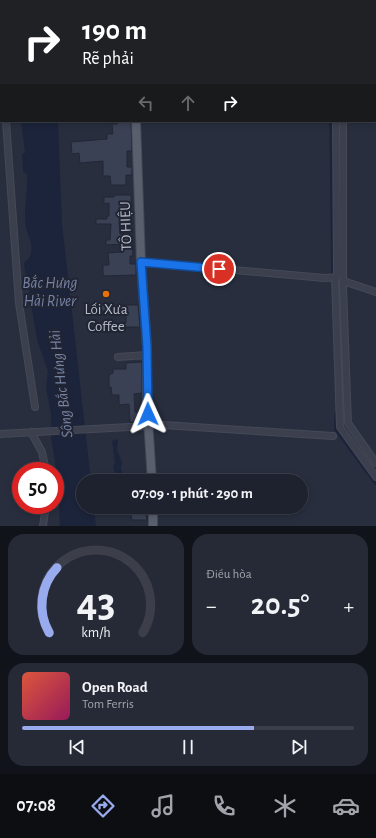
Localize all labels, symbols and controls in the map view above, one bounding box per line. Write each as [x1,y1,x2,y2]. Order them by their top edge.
icon: right [16,16,68,68]
text: 190 m [82,17,147,45]
text: Rẽ phải [82,50,134,68]
icon: left [135,92,157,114]
icon: ahead [177,92,199,114]
icon: right [219,92,241,114]
street label: TÔ HIỆU [117,201,134,251]
pin [202,252,236,286]
icon: arrive [208,258,230,280]
water label: Bắc Hưng Hải River [22,274,78,309]
marker: Lối Xưa Coffee [101,289,111,299]
place label: Lối Xưa Coffee [84,302,128,334]
water label: Sông Bắc Hưng Hải [45,329,76,439]
position arrow [127,393,169,435]
speed limit sign: 50 [12,462,64,514]
text: 07:09 · 1 phút · 290 m [131,486,253,501]
text: Điều hòa [206,568,252,581]
text: 43 [77,582,115,623]
text: 20.5° [251,590,309,620]
text: − [206,595,217,617]
text: + [343,595,354,617]
text: km/h [81,625,111,639]
text: Open Road [82,680,148,695]
text: Tom Ferris [82,698,134,711]
icon: previous [66,736,88,758]
icon: pause [177,736,199,758]
icon: next [288,736,310,758]
icon: directions [89,792,117,820]
icon: music [149,792,177,820]
icon: phone [210,792,238,820]
icon: climate [271,792,299,820]
icon: car [332,792,360,820]
text: 07:08 [16,797,56,815]

